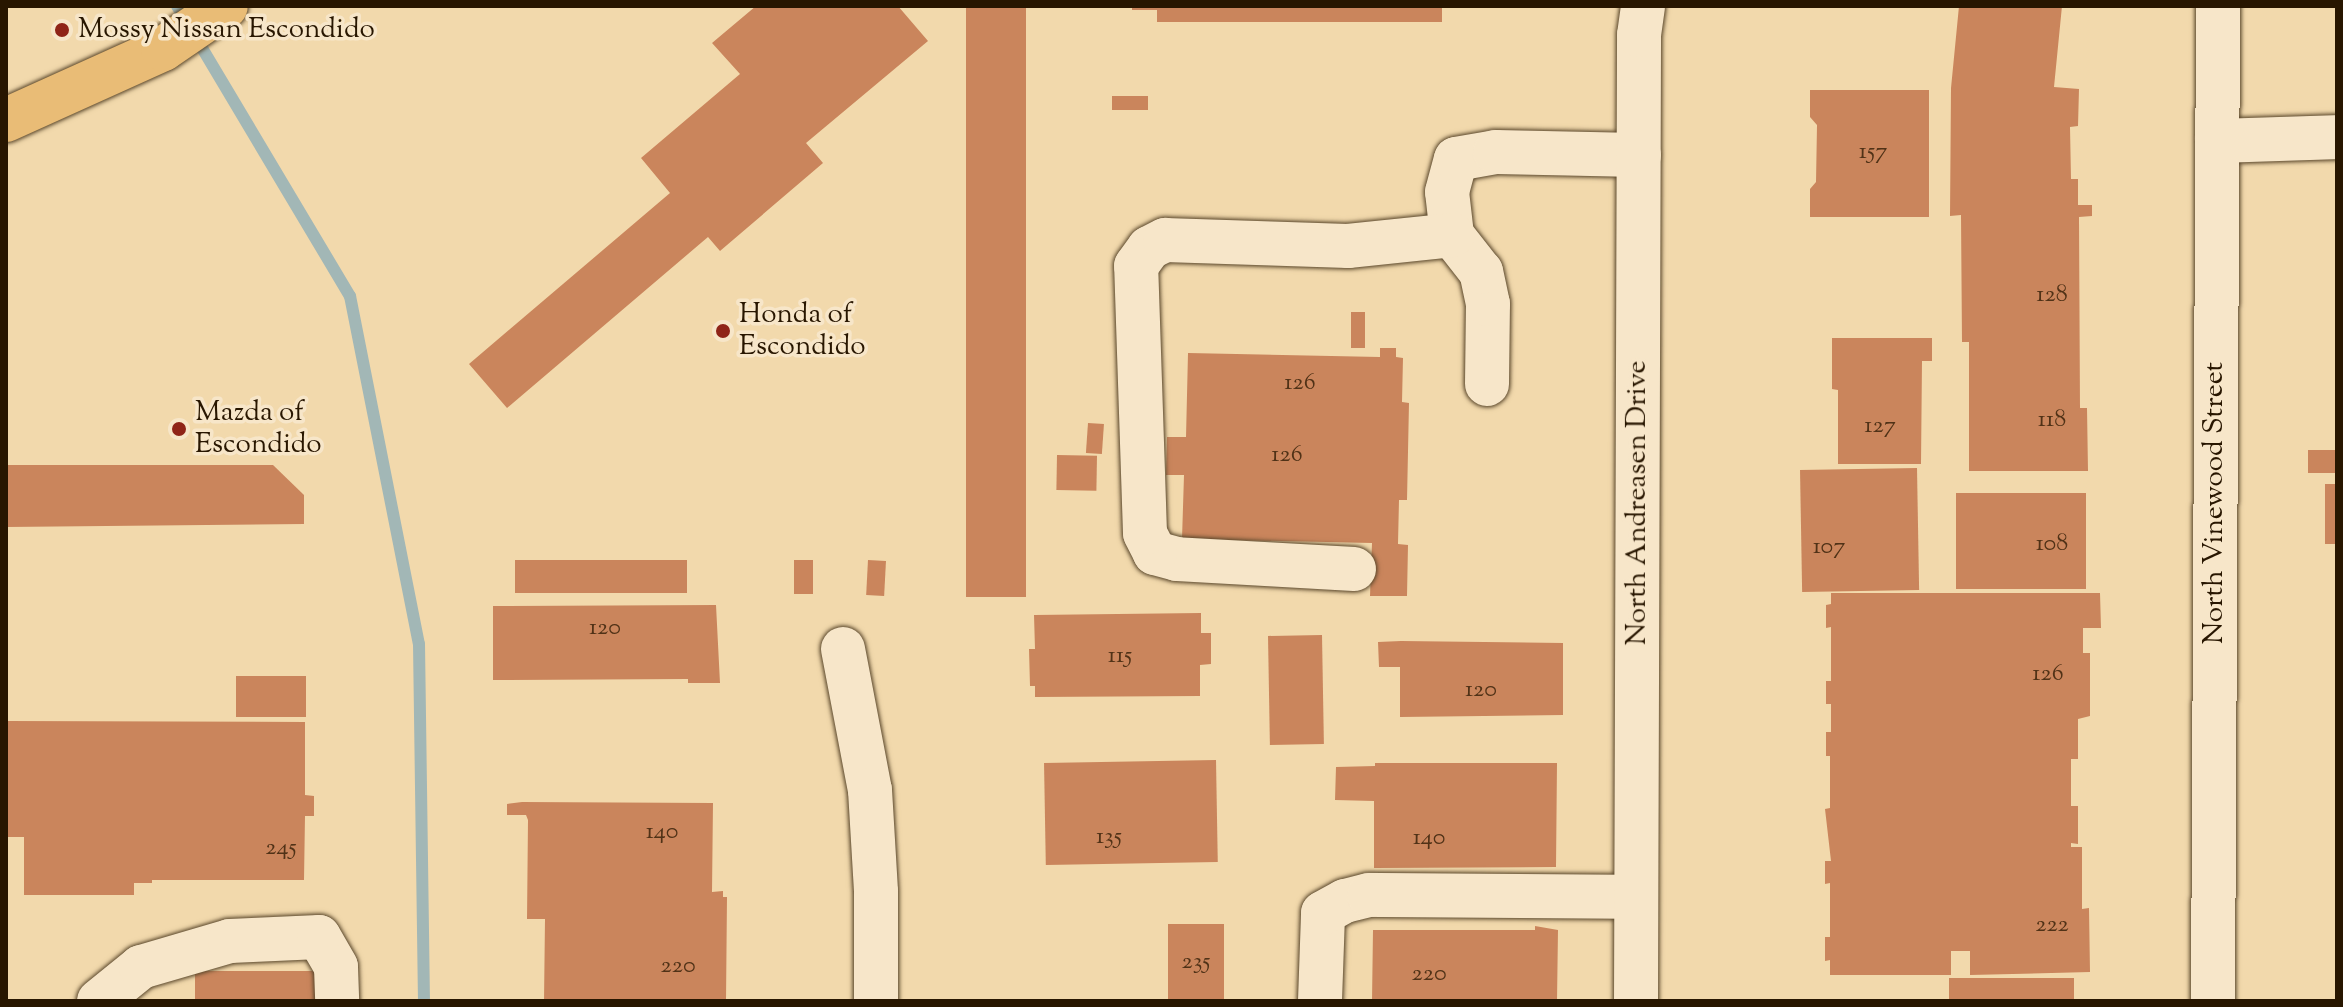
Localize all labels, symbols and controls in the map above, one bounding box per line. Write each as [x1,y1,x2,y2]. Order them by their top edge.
place label: Mossy Nissan Escondido [78,13,375,47]
marker: Mossy Nissan Escondido [53,21,71,39]
house number: 157 [1859,139,1887,167]
house number: 128 [2036,282,2068,310]
place label: Honda of Escondido [739,298,866,364]
marker: Honda of Escondido [714,322,732,340]
street label: North Andreasen Drive [1621,361,1655,645]
street label: North Vinewood Street [2198,362,2232,644]
house number: 126 [1284,370,1316,398]
place label: Mazda of Escondido [195,396,322,462]
house number: 118 [2038,407,2066,435]
house number: 127 [1864,413,1896,441]
marker: Mazda of Escondido [170,420,188,438]
house number: 126 [1271,442,1303,470]
house number: 108 [2036,531,2068,559]
house number: 107 [1813,534,1845,562]
house number: 120 [589,615,621,643]
house number: 115 [1108,643,1132,671]
house number: 126 [2032,661,2064,689]
house number: 120 [1465,677,1497,705]
house number: 140 [646,819,678,847]
house number: 135 [1096,824,1122,852]
house number: 140 [1413,825,1445,853]
house number: 245 [265,835,297,863]
house number: 222 [2035,912,2069,940]
house number: 235 [1181,949,1211,977]
house number: 220 [660,953,696,981]
house number: 220 [1411,961,1447,989]

